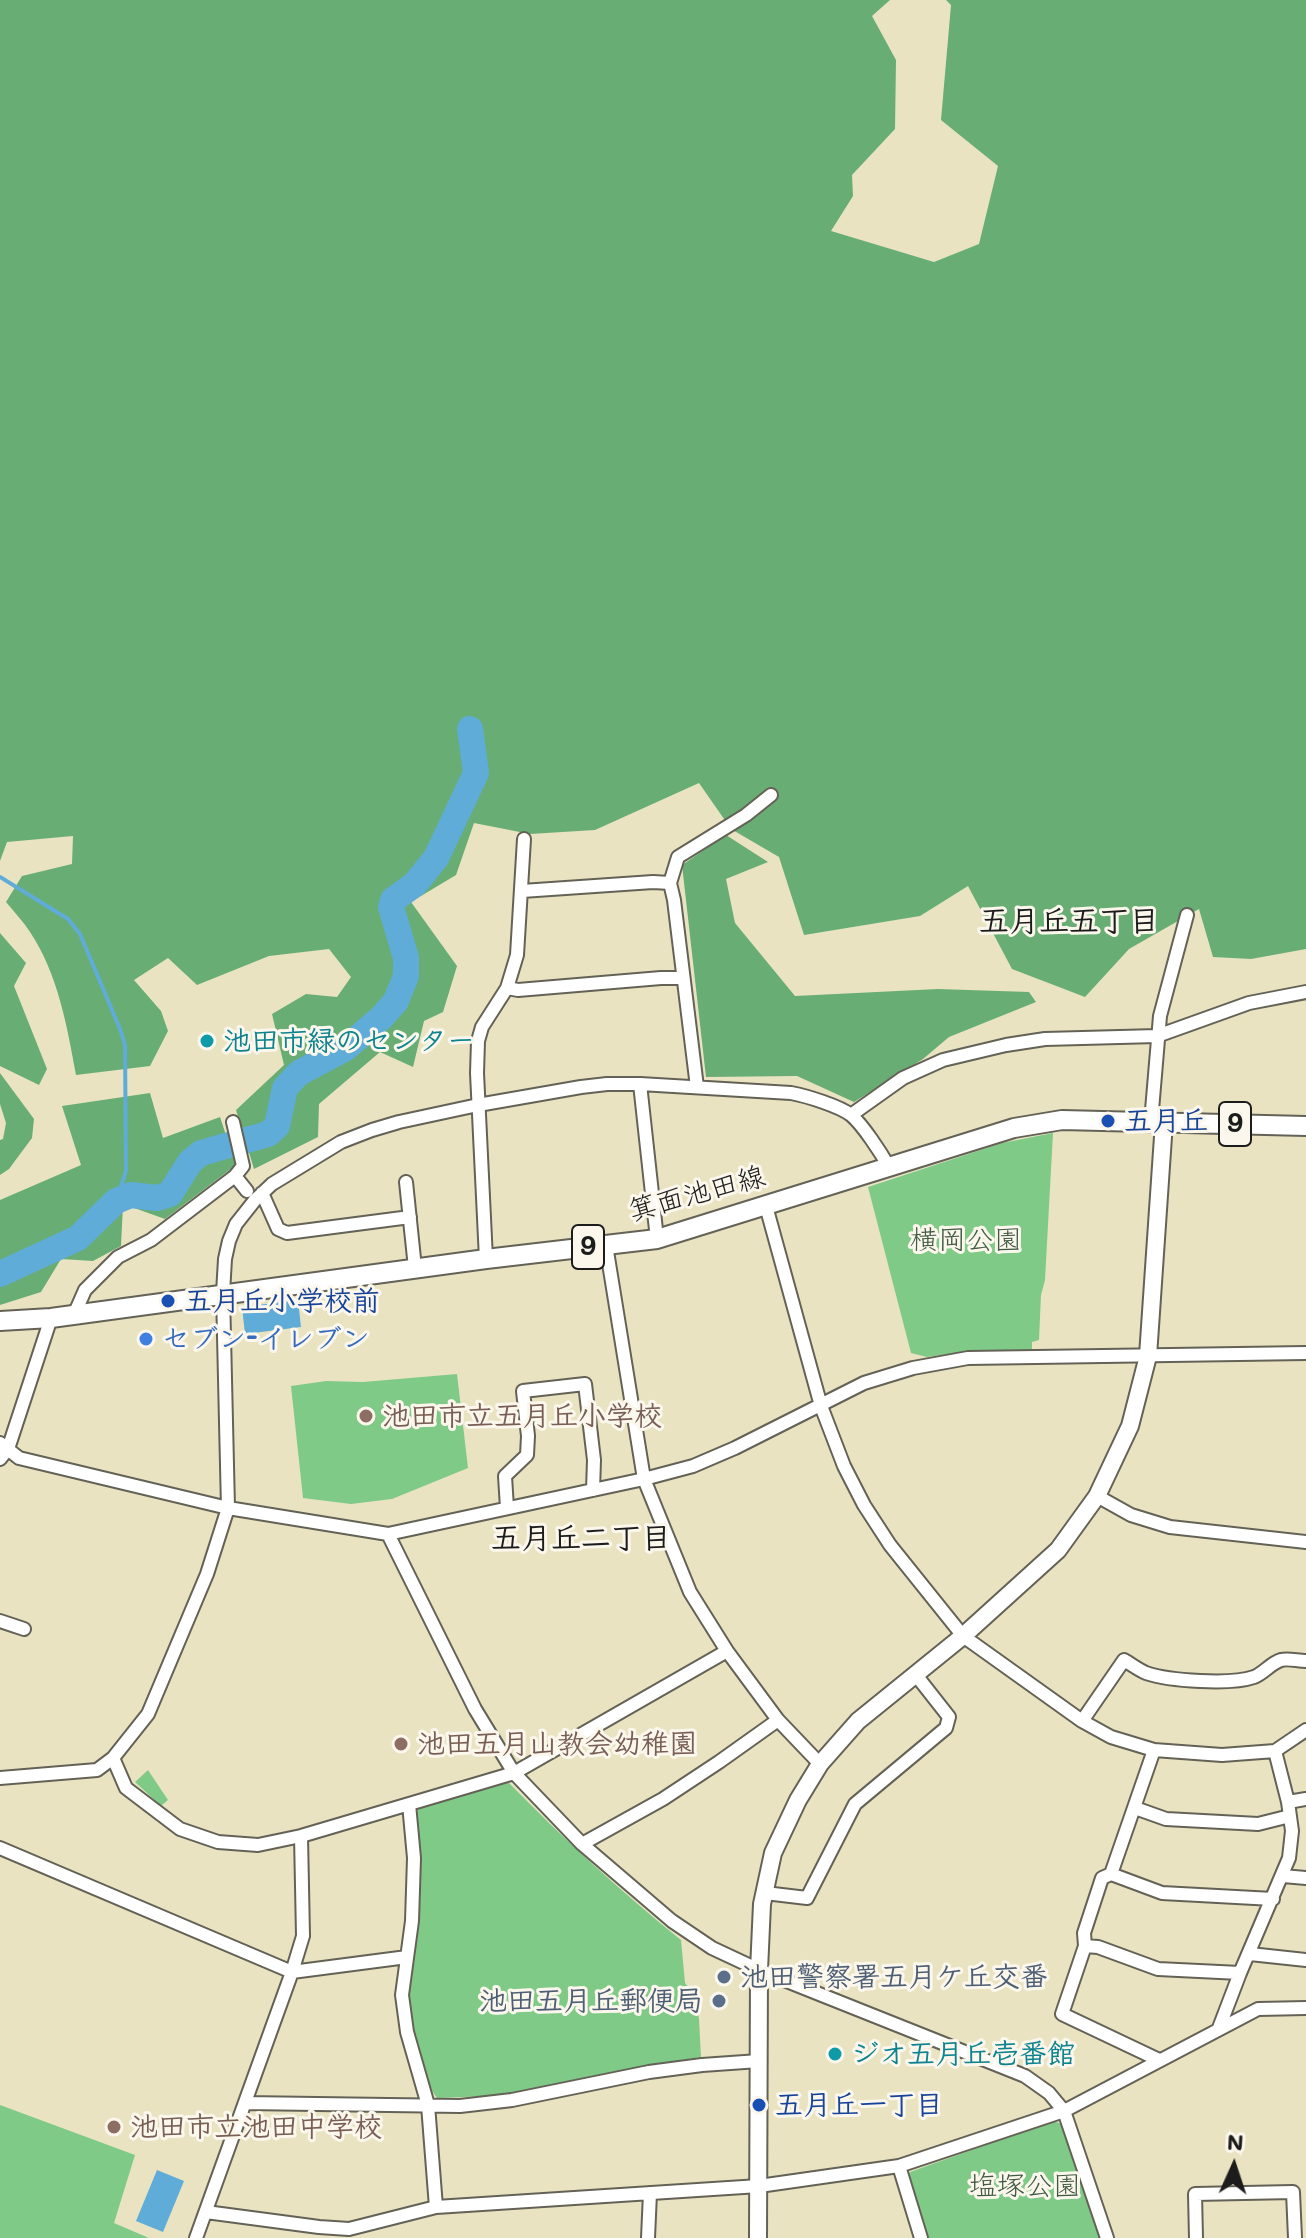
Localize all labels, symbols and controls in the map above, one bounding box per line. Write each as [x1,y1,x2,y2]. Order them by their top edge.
district label: 五月丘五丁目 [979,904,1159,940]
place label: 池田市緑のセンター [223,1024,475,1058]
marker: 池田市緑のセンター [198,1032,216,1050]
road number: 9 [1219,1102,1251,1146]
place label: 五月丘 [1124,1104,1208,1138]
marker: 五月丘 [1099,1112,1117,1130]
street label: 箕面池田線 [625,1160,769,1228]
park label: 横岡公園 [910,1223,1022,1257]
road number: 9 [572,1225,604,1269]
place label: 五月丘小学校前 [184,1284,380,1318]
marker: 五月丘小学校前 [159,1292,177,1310]
place label: セブン-イレブン [162,1322,370,1356]
marker: セブン-イレブン [137,1330,155,1348]
place label: 池田市立五月丘小学校 [382,1399,662,1433]
marker: 池田市立五月丘小学校 [357,1407,375,1425]
district label: 五月丘二丁目 [491,1521,671,1557]
place label: 池田五月山教会幼稚園 [417,1727,697,1761]
marker: 池田五月山教会幼稚園 [392,1735,410,1753]
place label: 池田警察署五月ケ丘交番 [740,1960,1048,1994]
marker: 池田警察署五月ケ丘交番 [715,1968,733,1986]
place label: 池田五月丘郵便局 [479,1984,703,2018]
marker: 池田五月丘郵便局 [710,1992,728,2010]
place label: ジオ五月丘壱番館 [851,2037,1075,2071]
marker: ジオ五月丘壱番館 [826,2045,844,2063]
place label: 五月丘一丁目 [775,2088,943,2122]
marker: 五月丘一丁目 [750,2096,768,2114]
place label: 池田市立池田中学校 [130,2110,382,2144]
marker: 池田市立池田中学校 [105,2118,123,2136]
north arrow [1194,2126,1274,2206]
text: N [1226,2127,1244,2156]
park label: 塩塚公園 [969,2169,1081,2203]

